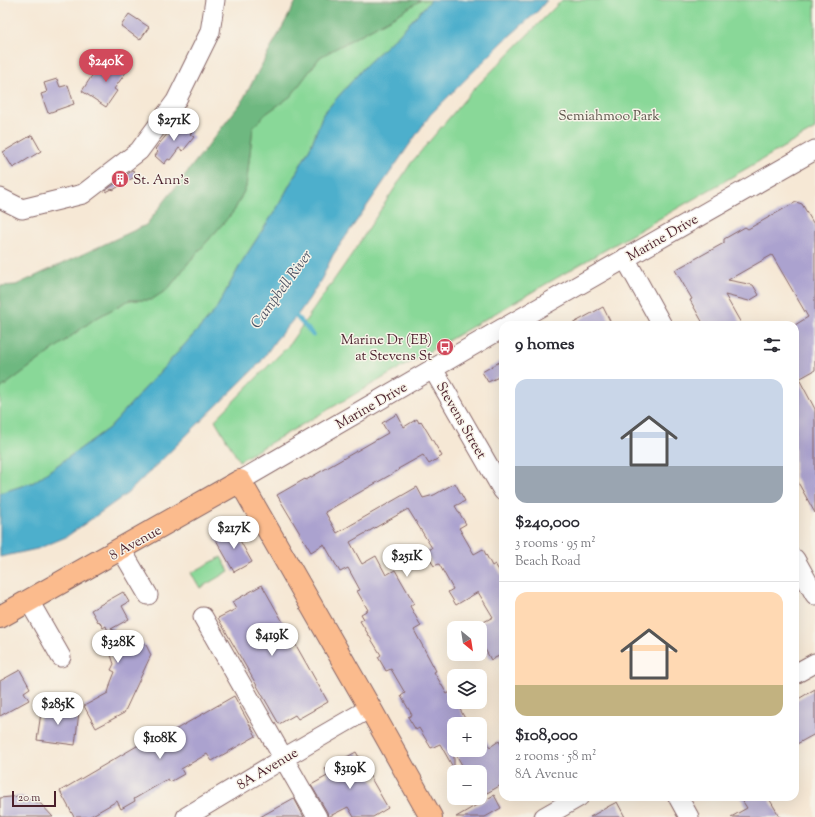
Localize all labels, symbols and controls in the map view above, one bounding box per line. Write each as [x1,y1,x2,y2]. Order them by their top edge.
pin: $240K [78,49,134,83]
text: $240K [88,53,124,71]
park label: Semiahmoo Park [558,107,660,127]
pin: $271K [146,108,202,142]
text: $271K [157,112,191,130]
building icon: St. Ann's [110,169,130,189]
place label: St. Ann's [133,171,189,191]
street label: Marine Drive [623,210,703,267]
water label: Campbell River [247,246,318,333]
place label: Marine Dr (EB) at Stevens St [341,331,432,367]
text: 9 homes [515,333,574,357]
icon: filters [761,334,783,356]
bus stop icon: Marine Dr (EB) at Stevens St [435,337,455,357]
street label: Marine Drive [332,378,412,435]
street label: Stevens Street [430,379,490,463]
icon: home [613,405,685,477]
text: $240,000 [515,511,580,535]
pin: $217K [206,516,262,550]
text: $217K [217,520,251,538]
street label: 8 Avenue [106,521,166,566]
text: 3 rooms · 95 m² [515,535,596,553]
pin: $251K [379,544,435,578]
text: $251K [391,548,423,566]
text: Beach Road [515,553,581,571]
icon: home [613,618,685,690]
north arrow [447,621,487,661]
map controls [447,621,487,805]
pin: $419K [244,623,300,657]
text: $419K [255,627,289,645]
pin: $328K [90,630,146,664]
text: $328K [101,634,135,652]
button: layers [447,669,487,709]
pin: $285K [30,692,86,726]
text: $285K [41,696,75,714]
button: + [447,717,487,757]
text: $108,000 [515,724,578,748]
pin: $108K [132,726,188,760]
text: $108K [143,730,177,748]
street label: 8A Avenue [234,744,302,796]
text: 2 rooms · 58 m² [515,748,596,766]
pin: $319K [322,756,378,790]
text: $319K [334,760,366,778]
button: − [447,765,487,805]
text: 8A Avenue [515,766,578,784]
scale bar [12,789,56,808]
text: 20 m [18,790,40,806]

